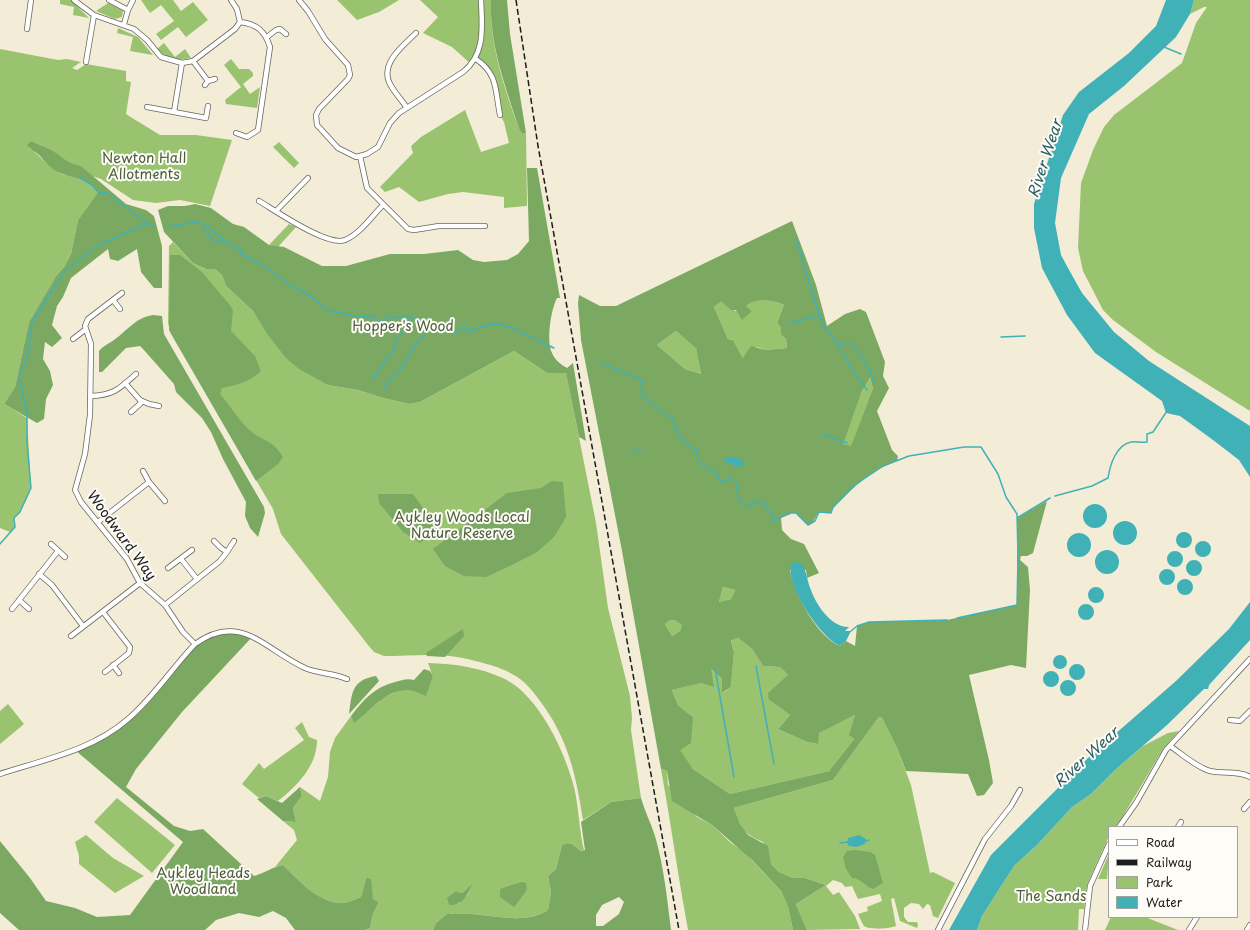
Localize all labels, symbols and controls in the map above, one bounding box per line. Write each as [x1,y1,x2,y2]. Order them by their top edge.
water label: River Wear [1025,118,1067,200]
park label: Newton Hall Allotments [102,151,186,184]
park label: Hopper's Wood [352,319,454,335]
street label: Woodward Way [83,488,159,584]
park label: Aykley Woods Local Nature Reserve [394,510,530,542]
water label: River Wear [1051,724,1123,792]
legend [1108,826,1238,918]
text: Road [1146,833,1175,851]
text: Railway [1146,853,1192,871]
park label: Aykley Heads Woodland [156,866,250,898]
text: Park [1146,873,1173,891]
park label: The Sands [1016,889,1086,905]
text: Water [1146,893,1182,911]

